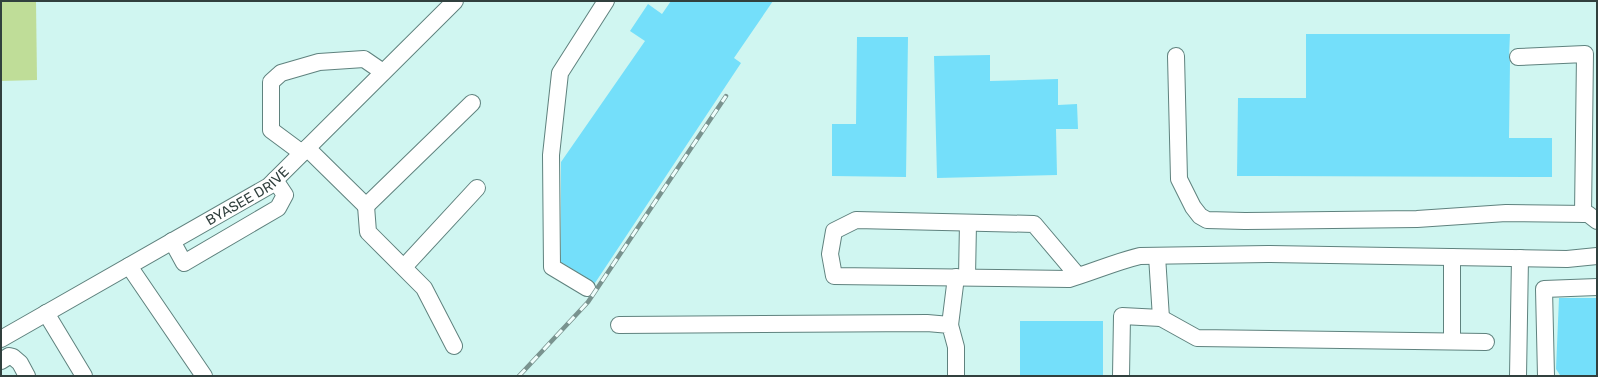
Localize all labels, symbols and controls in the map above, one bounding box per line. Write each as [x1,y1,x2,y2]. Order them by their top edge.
street label: BYASEE DRIVE [203,163,293,229]

